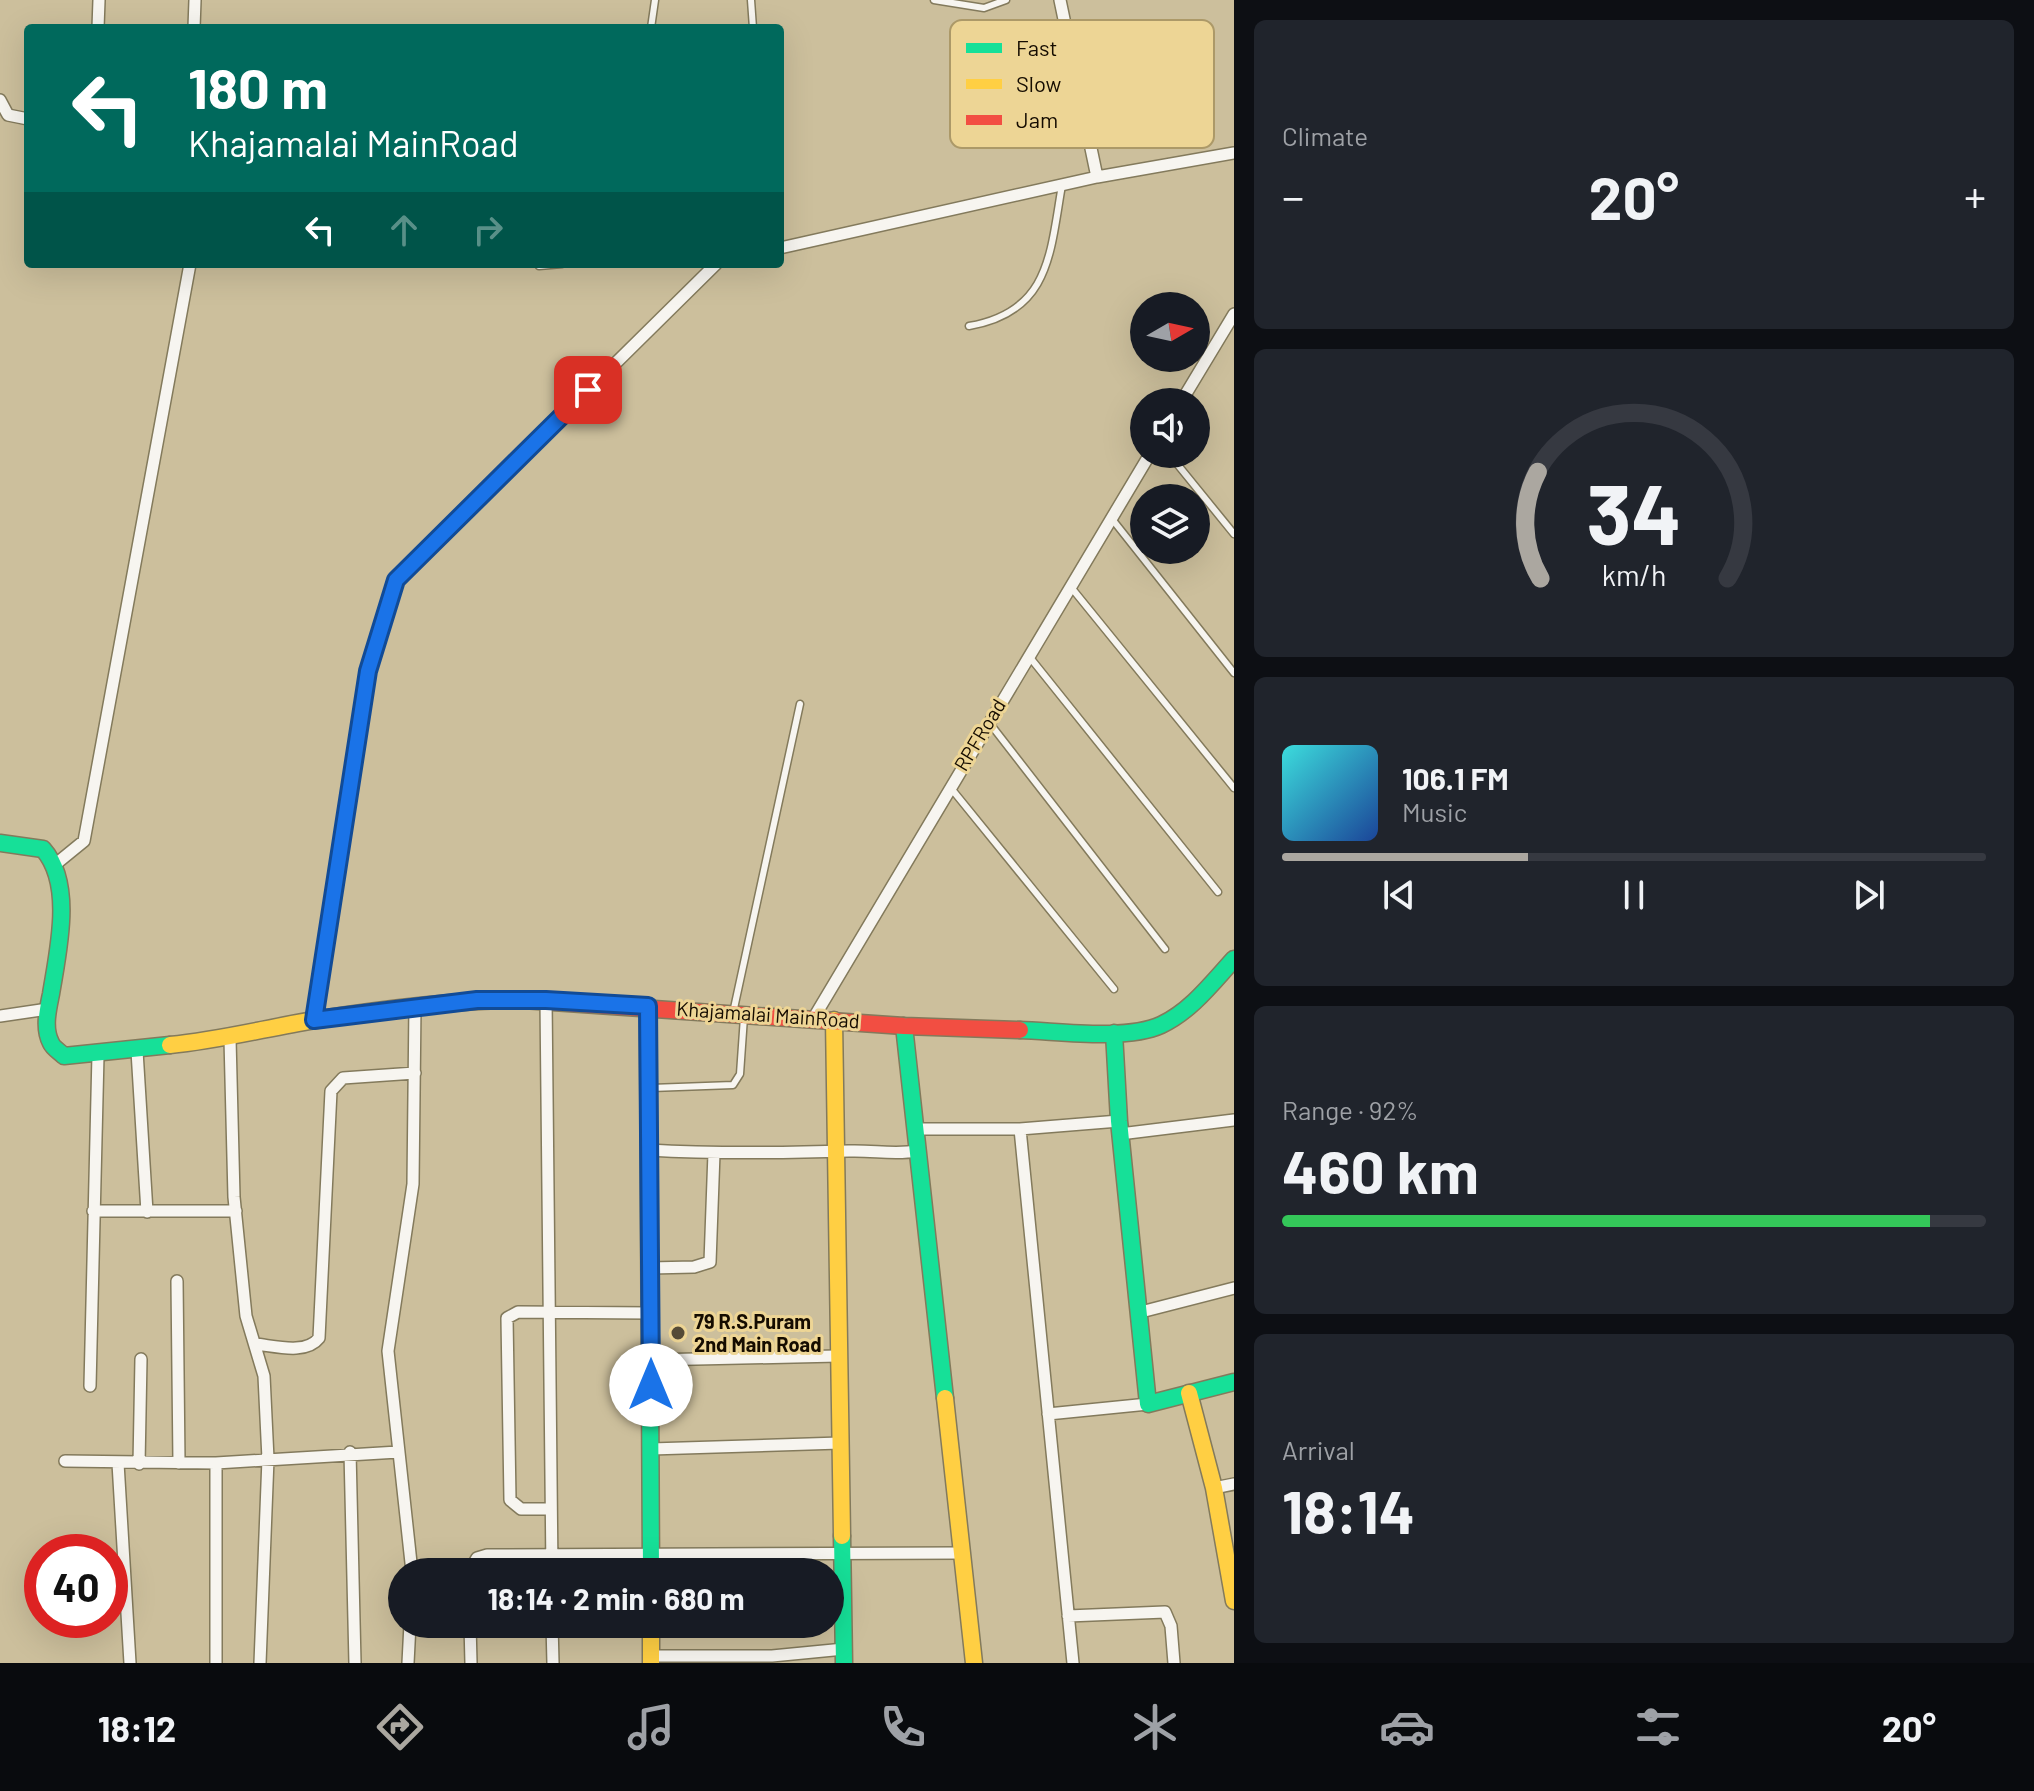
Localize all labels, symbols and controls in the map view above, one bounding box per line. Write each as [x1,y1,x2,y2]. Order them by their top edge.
legend [950,20,1214,148]
text: Fast [1016,34,1058,60]
text: 180 m [188,53,328,120]
icon: left [56,56,160,160]
text: Slow [1016,70,1061,96]
text: Jam [1016,106,1058,132]
text: Climate [1282,120,1368,151]
text: Khajamalai MainRoad [188,121,519,164]
text: 20° [1589,160,1679,232]
text: − [1282,169,1304,222]
text: + [1964,169,1986,222]
icon: left [298,208,342,252]
icon: ahead [382,208,426,252]
icon: right [466,208,510,252]
north arrow [1130,292,1210,372]
map controls [1130,292,1210,564]
pin [554,356,622,424]
icon: arrive [566,368,610,412]
button: sound [1130,388,1210,468]
text: 34 [1586,461,1682,561]
button: layers [1130,484,1210,564]
text: km/h [1602,557,1666,592]
street label: RPFRoad [948,694,1010,775]
text: 106.1 FM [1402,760,1509,796]
text: Music [1402,796,1467,827]
icon: previous [1377,873,1421,917]
icon: pause [1612,873,1656,917]
icon: next [1847,873,1891,917]
street label: Khajamalai MainRoad [676,996,861,1032]
text: Range · 92% [1282,1094,1418,1125]
text: 460 km [1282,1134,1479,1206]
place label: 79 R.S.Puram 2nd Main Road [694,1309,821,1356]
marker: 79 R.S.Puram 2nd Main Road [669,1324,687,1342]
position arrow [609,1343,693,1427]
text: Arrival [1282,1434,1355,1465]
text: 18:14 [1282,1474,1415,1546]
speed limit sign: 40 [24,1534,128,1638]
text: 18:14 · 2 min · 680 m [487,1580,745,1616]
icon: directions [372,1699,428,1755]
icon: music [623,1699,679,1755]
icon: phone [875,1699,931,1755]
icon: climate [1127,1699,1183,1755]
icon: car [1379,1699,1435,1755]
icon: filters [1630,1699,1686,1755]
text: 18:12 [98,1706,176,1749]
text: 20° [1882,1706,1936,1749]

